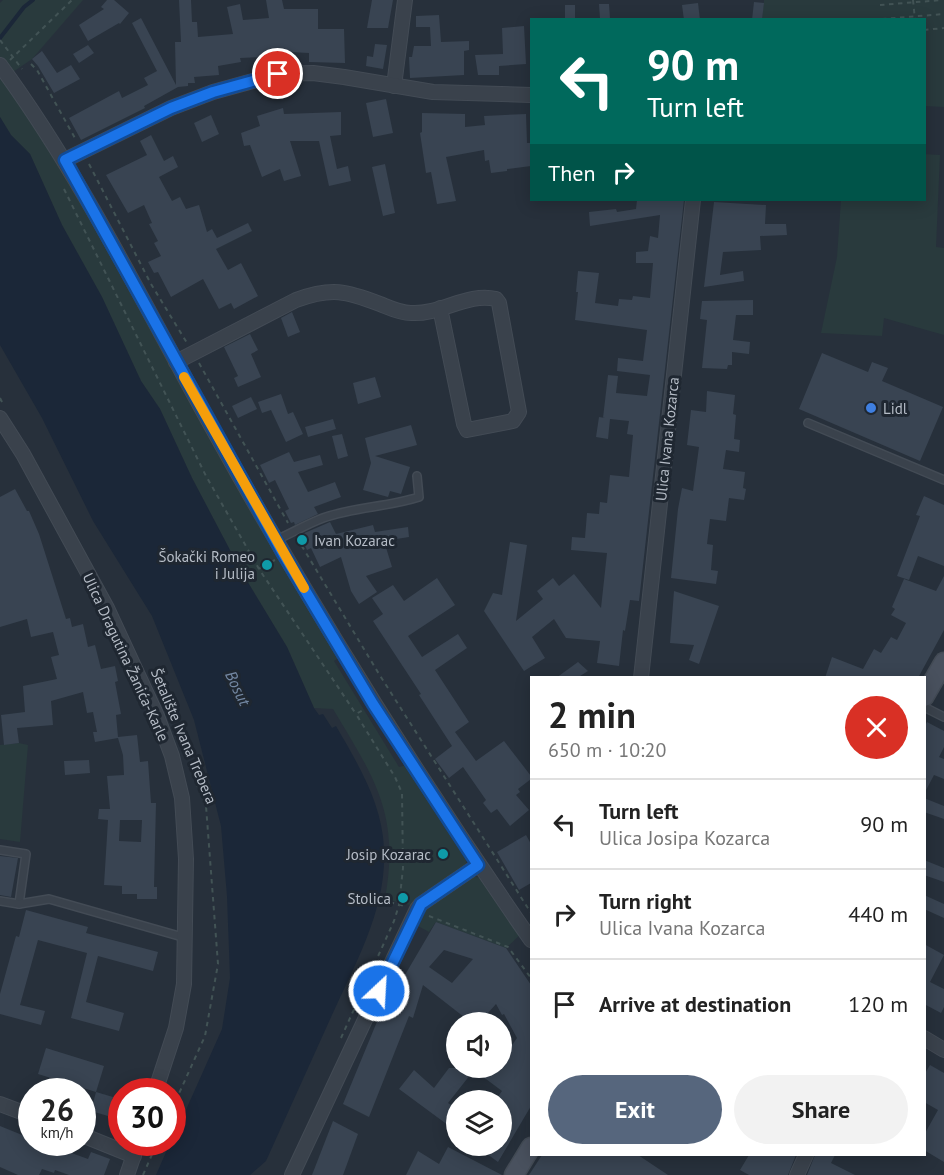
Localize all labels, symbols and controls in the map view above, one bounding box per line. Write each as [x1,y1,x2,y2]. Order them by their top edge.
text: 90 m [647,37,739,92]
icon: left [548,42,626,120]
pin [252,48,303,99]
icon: arrive [261,57,294,90]
text: Turn left [647,90,744,124]
icon: right [607,156,640,189]
text: Then [548,159,595,187]
street label: Ulica Ivana Kozarca [651,376,683,502]
place label: Lidl [883,399,908,418]
marker: Lidl [864,401,878,415]
place label: Ivan Kozarac [314,531,395,550]
marker: Ivan Kozarac [295,533,309,547]
place label: Šokački Romeo i Julija [158,547,255,583]
marker: Šokački Romeo i Julija [260,558,274,572]
street label: Ulica Dragutina Žanića-Karle [79,570,173,744]
street label: Šetalište Ivana Trebera [147,665,221,807]
water label: Bosut [221,667,255,710]
text: 2 min [548,691,636,738]
button: close [845,696,908,759]
text: 650 m · 10:20 [548,737,666,763]
text: Turn left [599,797,679,825]
icon: left [548,808,581,841]
text: 90 m [860,810,908,838]
text: Ulica Josipa Kozarca [599,825,770,851]
place label: Josip Kozarac [345,845,431,864]
marker: Josip Kozarac [436,847,450,861]
text: Turn right [599,887,691,915]
place label: Stolica [347,889,391,908]
marker: Stolica [396,891,410,905]
icon: right [548,898,581,931]
text: 440 m [848,900,908,928]
text: Ulica Ivana Kozarca [599,915,765,941]
position arrow [347,959,411,1023]
icon: arrive [548,988,581,1021]
text: Arrive at destination [599,990,791,1018]
text: 120 m [848,990,908,1018]
map controls [446,1012,512,1156]
button: sound [446,1012,512,1078]
button: Exit [548,1075,722,1144]
button: Share [734,1075,908,1144]
speed limit sign: 30 [108,1078,186,1156]
text: 26 [40,1090,74,1129]
button: layers [446,1090,512,1156]
text: km/h [41,1123,73,1142]

